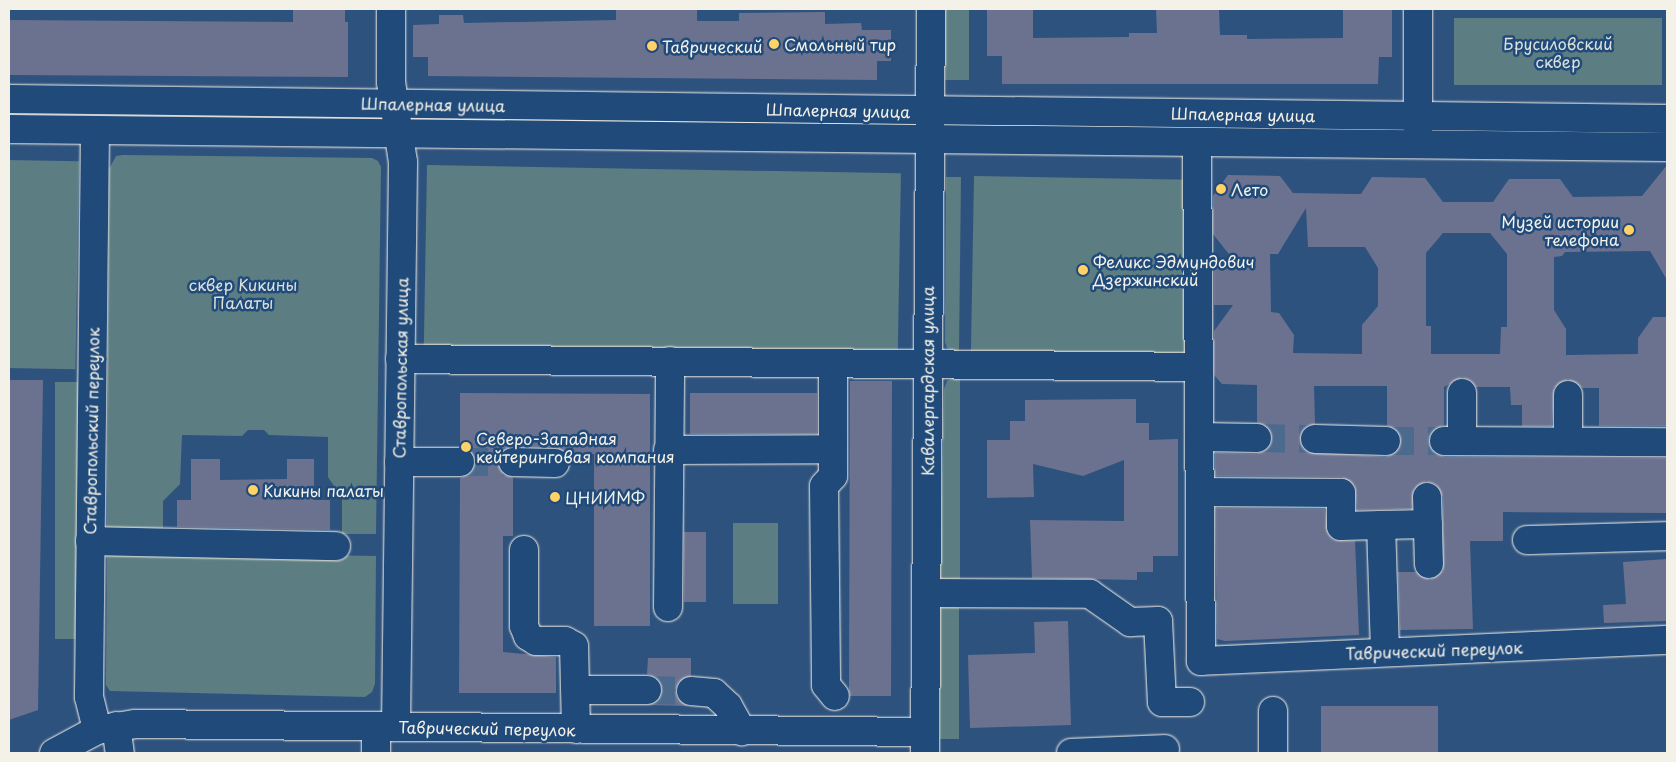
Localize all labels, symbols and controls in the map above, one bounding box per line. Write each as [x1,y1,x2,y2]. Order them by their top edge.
park label: Брусиловский сквер [1503,33,1613,71]
place label: Смольный тир [784,34,897,54]
place label: Таврический [662,36,763,56]
marker: Смольный тир [768,38,780,50]
marker: Таврический [646,40,658,52]
street label: Шпалерная улица [360,93,506,115]
street label: Шпалерная улица [765,99,911,121]
street label: Шпалерная улица [1170,103,1316,125]
place label: Лето [1231,179,1268,199]
marker: Лето [1215,183,1227,195]
place label: Музей истории телефона [1501,211,1619,249]
marker: Музей истории телефона [1623,224,1635,236]
place label: Феликс Эдмундович Дзержинский [1093,251,1255,289]
marker: Феликс Эдмундович Дзержинский [1077,264,1089,276]
park label: сквер Кикины Палаты [188,274,298,312]
street label: Ставропольская улица [389,277,411,459]
street label: Кавалергардская улица [917,286,937,476]
street label: Ставропольский переулок [80,327,102,535]
place label: Северо-Западная кейтеринговая компания [476,428,675,466]
marker: Северо-Западная кейтеринговая компания [460,441,472,453]
place label: Кикины палаты [263,480,385,500]
marker: Кикины палаты [247,484,259,496]
place label: ЦНИИМФ [565,487,645,507]
marker: ЦНИИМФ [549,491,561,503]
street label: Таврический переулок [1345,637,1523,663]
street label: Таврический переулок [398,717,576,739]

